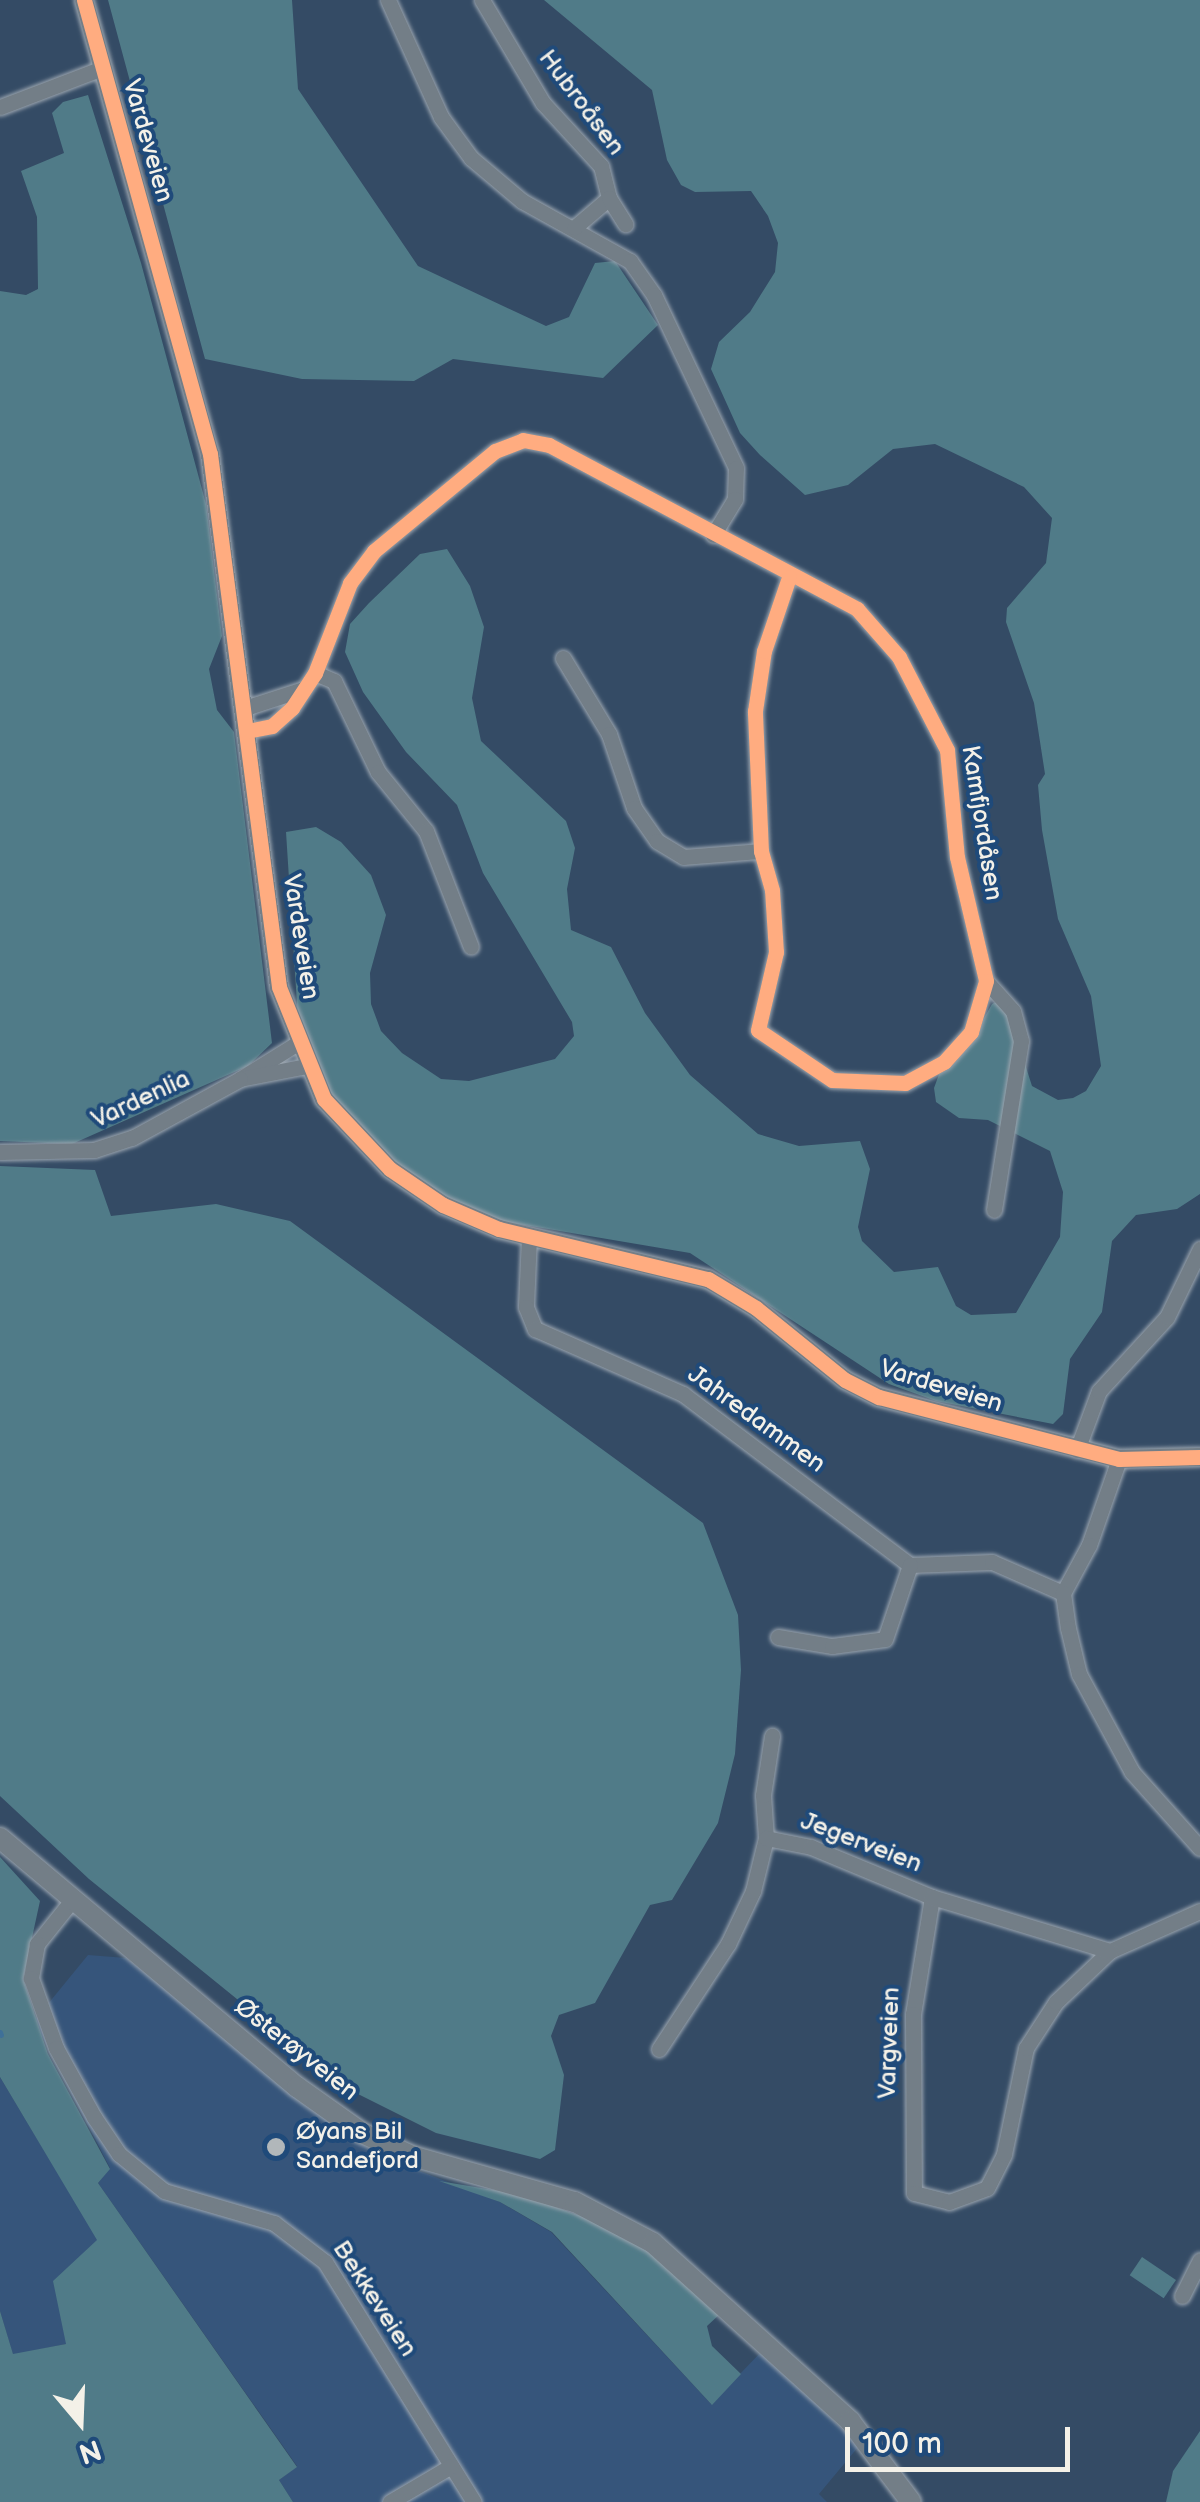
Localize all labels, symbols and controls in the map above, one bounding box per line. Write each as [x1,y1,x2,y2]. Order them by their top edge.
street label: Hubroåsen [532,44,630,162]
street label: Vardeveien [115,76,179,206]
street label: Kamfjordåsen [954,743,1008,903]
street label: Vardeveien [275,872,325,1002]
street label: Vardenlia [87,1064,195,1136]
street label: Vardeveien [876,1354,1006,1420]
street label: Jahredammen [681,1360,831,1480]
street label: Jegerveien [796,1806,926,1880]
street label: Vargveien [873,1987,907,2099]
street label: Østerøyveien [228,1992,364,2108]
place label: Øyans Bil Sandefjord [296,2118,419,2177]
marker: Øyans Bil Sandefjord [265,2136,287,2158]
street label: Bekkeveien [325,2235,423,2363]
north arrow [30,2372,130,2472]
scale bar [850,2407,1075,2469]
text: 100 m [862,2426,942,2462]
text: N [75,2432,105,2470]

